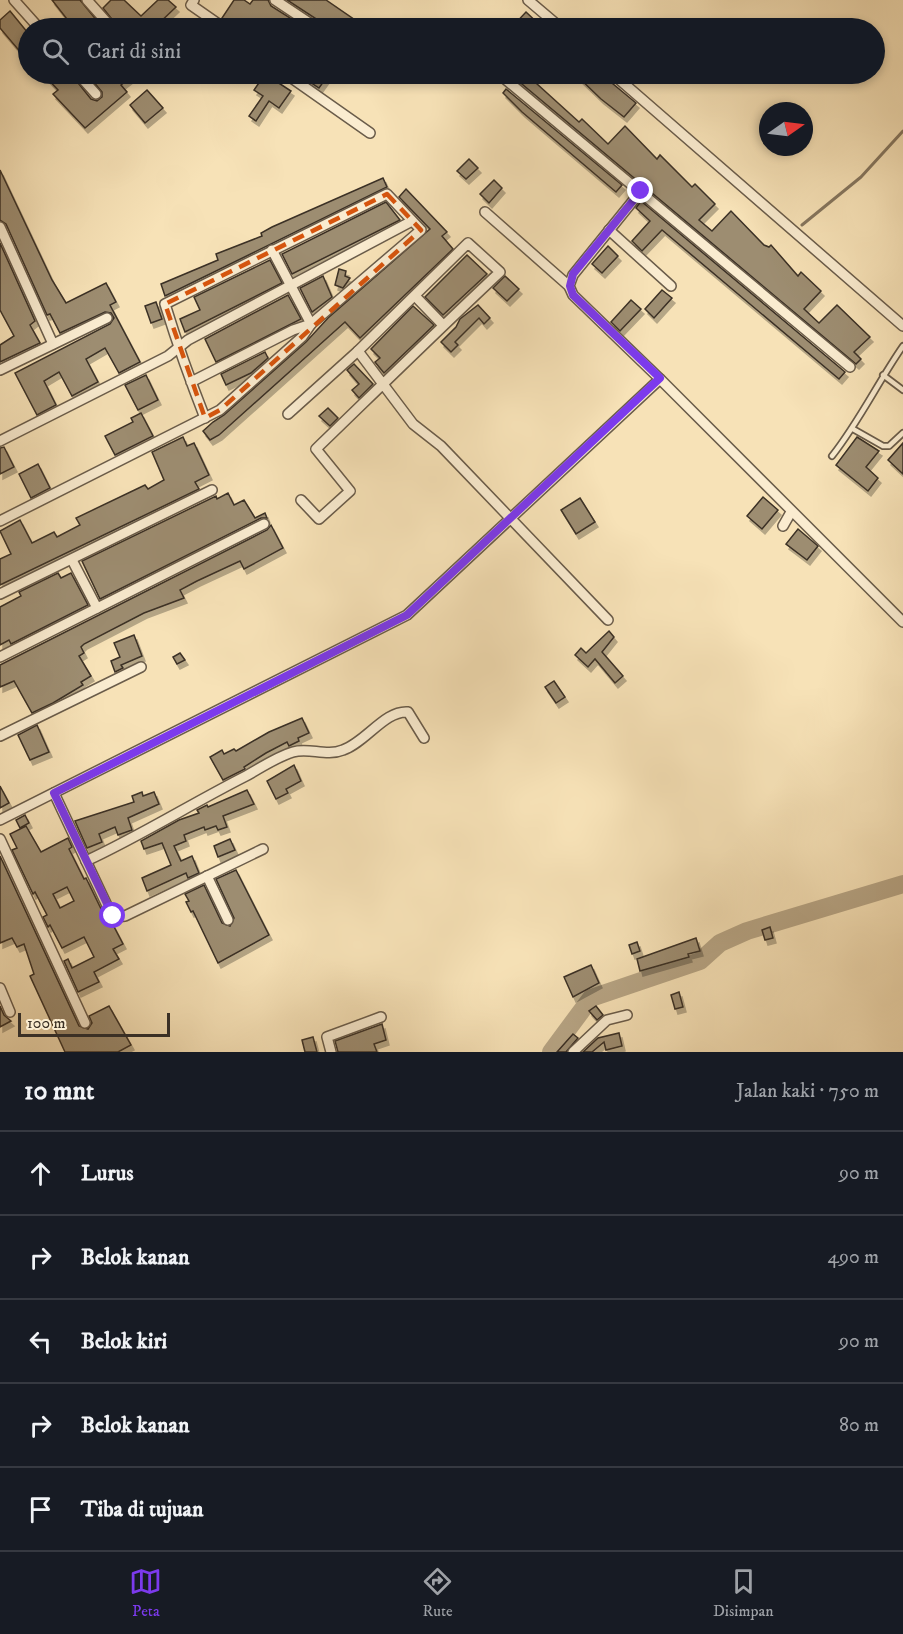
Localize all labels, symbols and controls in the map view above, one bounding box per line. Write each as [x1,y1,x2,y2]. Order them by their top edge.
search box [18,18,885,84]
icon: search [39,35,72,68]
text: Cari di sini [87,38,181,65]
north arrow [759,102,813,156]
route end [627,177,653,203]
route start [99,902,125,928]
scale bar [18,1010,170,1038]
text: 100 m [27,1013,66,1033]
text: 10 mnt [24,1075,94,1108]
text: Jalan kaki · 750 m [736,1079,879,1104]
icon: ahead [24,1157,57,1190]
text: Lurus [81,1160,134,1187]
text: 90 m [839,1161,879,1186]
icon: right [24,1241,57,1274]
text: Belok kanan [81,1244,189,1271]
text: 490 m [827,1245,879,1270]
icon: left [24,1325,57,1358]
text: Belok kiri [81,1328,167,1355]
text: 90 m [839,1329,879,1354]
icon: right [24,1409,57,1442]
text: Belok kanan [81,1412,189,1439]
text: 80 m [839,1413,879,1438]
icon: arrive [24,1493,57,1526]
text: Tiba di tujuan [81,1496,203,1523]
tab: Peta [129,1565,162,1621]
tab: Rute [421,1565,454,1621]
tab: Disimpan [713,1565,774,1621]

